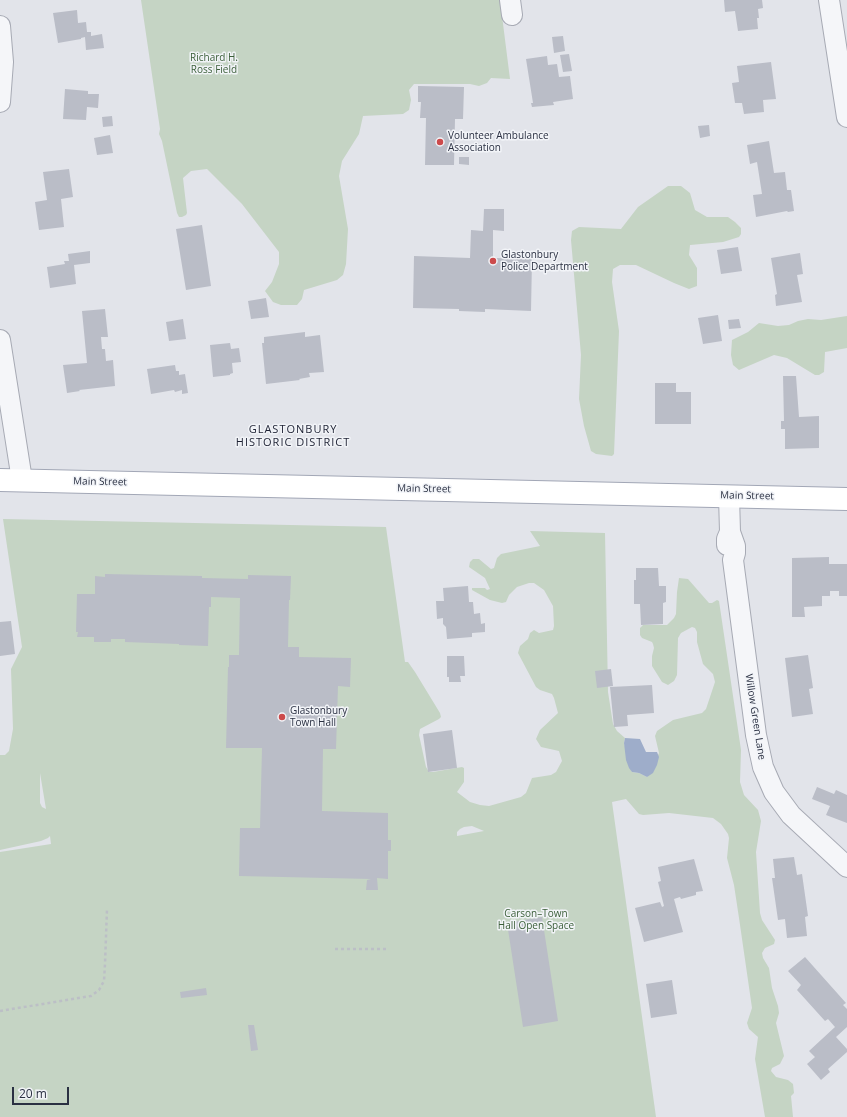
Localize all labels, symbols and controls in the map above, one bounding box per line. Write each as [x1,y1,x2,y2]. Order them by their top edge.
park label: Richard H. Ross Field [190,52,238,76]
place label: Volunteer Ambulance Association [448,130,549,154]
marker: Volunteer Ambulance Association [435,137,445,147]
place label: Glastonbury Police Department [501,249,588,272]
marker: Glastonbury Police Department [488,256,498,266]
district label: GLASTONBURY HISTORIC DISTRICT [236,423,350,449]
street label: Main Street [73,476,127,488]
street label: Main Street [397,483,451,495]
street label: Main Street [720,490,774,502]
street label: Willow Green Lane [742,673,768,761]
place label: Glastonbury Town Hall [290,705,347,728]
marker: Glastonbury Town Hall [277,712,287,722]
park label: Carson–Town Hall Open Space [498,908,574,932]
scale bar [14,1079,71,1105]
text: 20 m [19,1085,47,1102]

